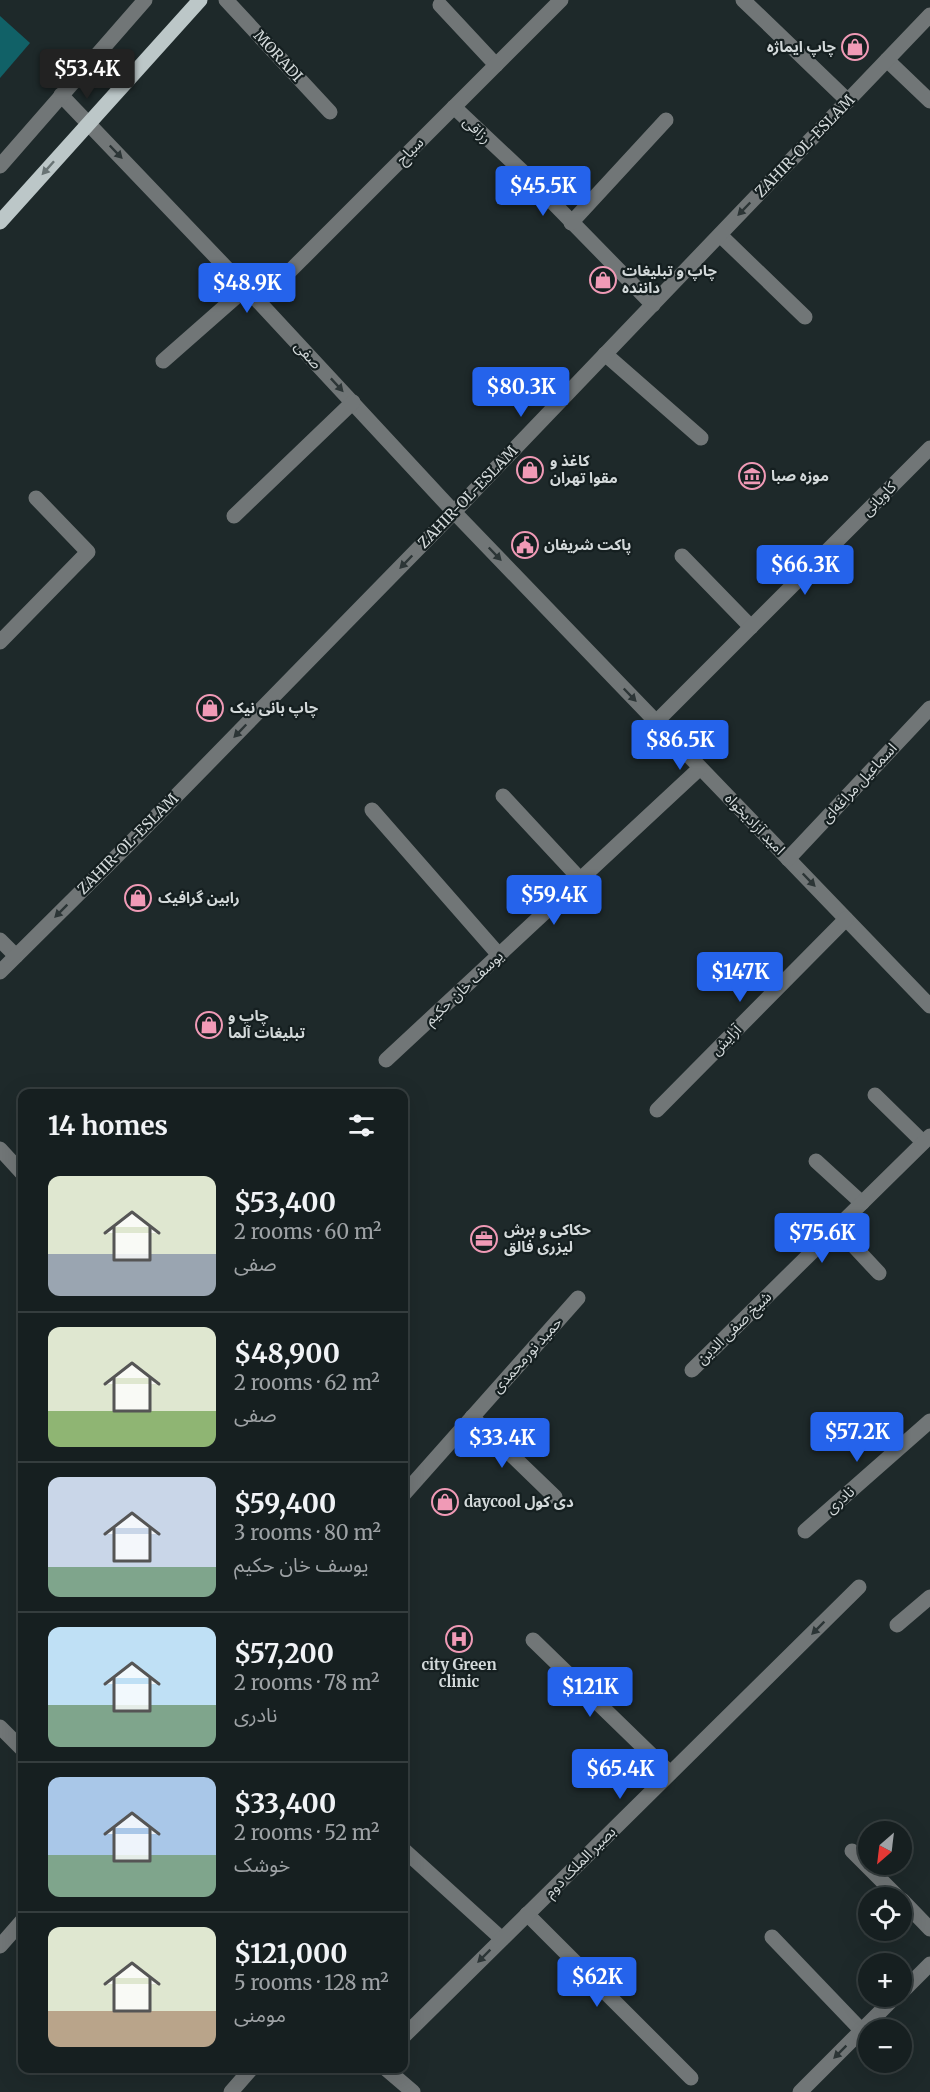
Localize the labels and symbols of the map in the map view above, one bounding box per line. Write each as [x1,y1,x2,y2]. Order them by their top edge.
street label: MORADI [250,26,307,85]
shop icon: چاپ ایماژه [840,32,870,62]
place label: چاپ ایماژه [767,37,837,57]
pin: $53.4K [38,49,136,100]
street label: ZAHIR-OL-ESLAM [751,90,859,201]
street label: رزاقی [459,112,496,147]
street label: سیاح [392,133,430,171]
one-way arrow [109,145,123,160]
one-way arrow [42,160,55,175]
pin: $45.5K [494,166,592,217]
one-way arrow [738,202,752,216]
place label: چاپ و تبلیغات داننده [622,261,718,297]
pin: $48.9K [198,263,296,314]
shop icon: چاپ و تبلیغات داننده [588,265,618,295]
street label: صفی [291,336,326,373]
pin: $80.3K [472,367,570,418]
one-way arrow [330,378,344,393]
street label: ZAHIR-OL-ESLAM [414,441,522,552]
place label: کاغذ و مقوا تهران [550,451,618,487]
shop icon: کاغذ و مقوا تهران [515,455,545,485]
museum icon: موزه صبا [737,461,767,491]
place label: موزه صبا [771,466,829,485]
street label: کاویانی [857,477,900,520]
public building icon: پاکت شریفان [510,530,540,560]
place label: پاکت شریفان [544,535,631,555]
pin: $66.3K [756,545,854,596]
one-way arrow [488,546,501,561]
one-way arrow [399,554,413,568]
one-way arrow [623,687,637,702]
shop icon: چاپ بانی‌ نیک [195,693,225,723]
place label: چاپ بانی‌ نیک [230,698,319,718]
pin: $86.5K [631,720,729,771]
one-way arrow [233,724,247,738]
street label: اسماعیل مراغه‌ای [817,739,901,827]
street label: ZAHIR-OL-ESLAM [73,789,182,898]
street label: امید آزادیخواه [721,789,790,859]
one-way arrow [802,873,816,888]
pin: $59.4K [505,875,603,926]
shop icon: رابین گرافیک [123,883,153,913]
place label: رابین گرافیک [158,888,240,907]
one-way arrow [54,904,69,918]
street label: یوسف خان حکیم [420,946,508,1030]
pin: $147K [698,952,782,1003]
place label: چاپ و تبلیغات آلما [228,1006,306,1042]
shop icon: چاپ و تبلیغات آلما [194,1010,224,1040]
street label: آرایش [706,1020,745,1059]
pin: $75.6K [773,1213,871,1264]
place label: حکاکی و برش لیزری فالق [504,1220,591,1256]
office icon: حکاکی و برش لیزری فالق [469,1224,499,1254]
street label: شیخ صفی الدین [692,1287,777,1370]
street label: حمید نورمحمدی [487,1312,566,1397]
pin: $57.2K [808,1412,906,1463]
pin: $33.4K [453,1418,551,1469]
street label: نادری [821,1482,858,1517]
shop icon: daycool دی کول [430,1487,460,1517]
place label: daycool دی کول [464,1492,574,1511]
one-way arrow [810,1621,825,1635]
hospital icon: city Green clinic [444,1624,474,1654]
place label: city Green clinic [421,1655,497,1691]
pin: $121K [548,1667,632,1718]
pin: $65.4K [571,1749,669,1800]
north arrow [858,1821,912,1875]
street label: بصیر الملک دوم [540,1822,621,1903]
one-way arrow [478,1949,492,1963]
pin: $62K [561,1957,633,2008]
one-way arrow [833,2045,847,2059]

